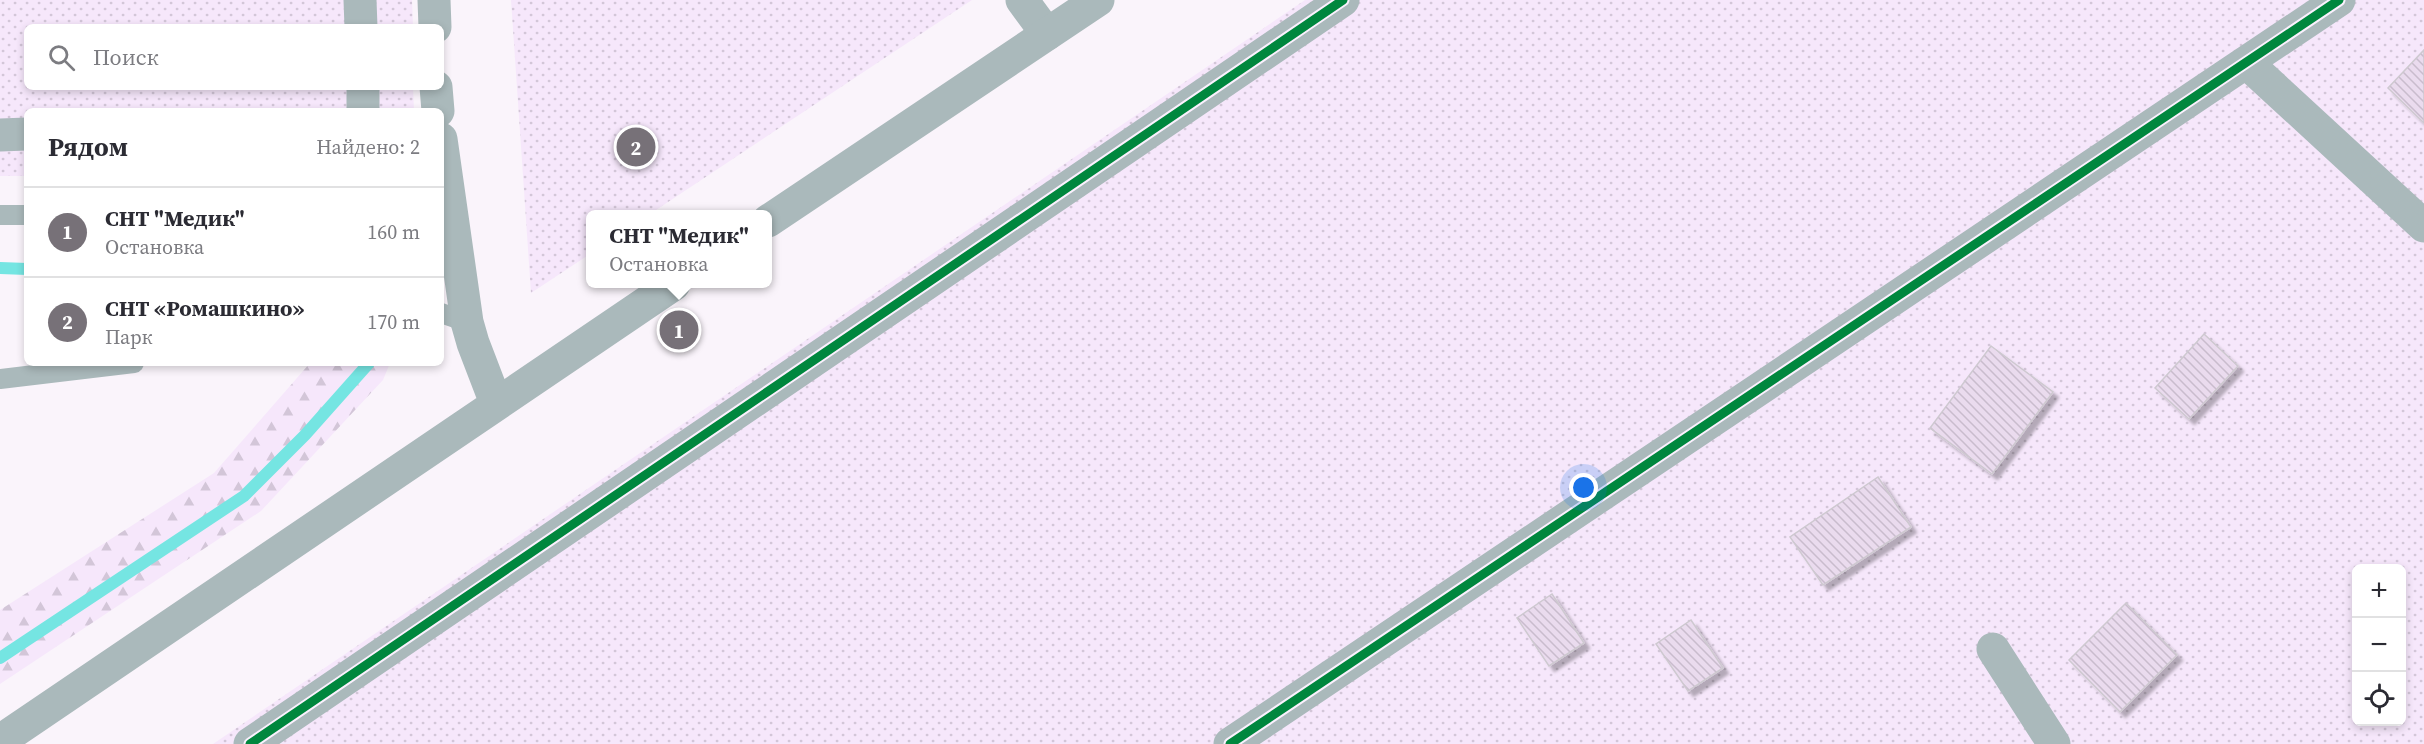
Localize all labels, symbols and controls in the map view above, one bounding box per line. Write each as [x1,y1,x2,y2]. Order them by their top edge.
search box [24,24,444,90]
icon: search [45,41,78,74]
text: Поиск [93,42,159,72]
pin: 2 [616,124,656,170]
text: Рядом [48,129,128,165]
text: Найдено: 2 [316,133,420,161]
text: СНТ "Медик" [105,203,245,233]
popup [586,210,772,288]
text: 1 [62,218,73,246]
text: 160 m [367,218,420,246]
text: СНТ "Медик" [609,220,749,250]
text: Остановка [105,233,204,261]
text: Остановка [609,250,709,278]
text: СНТ «Ромашкино» [105,293,304,323]
text: 2 [62,308,73,336]
text: 170 m [367,308,420,336]
pin: 1 [660,308,698,352]
text: Парк [105,323,153,351]
your location [1569,473,1598,502]
map controls [2352,564,2406,726]
button: + [2352,564,2406,618]
button: − [2352,618,2406,672]
button: locate [2352,672,2406,726]

